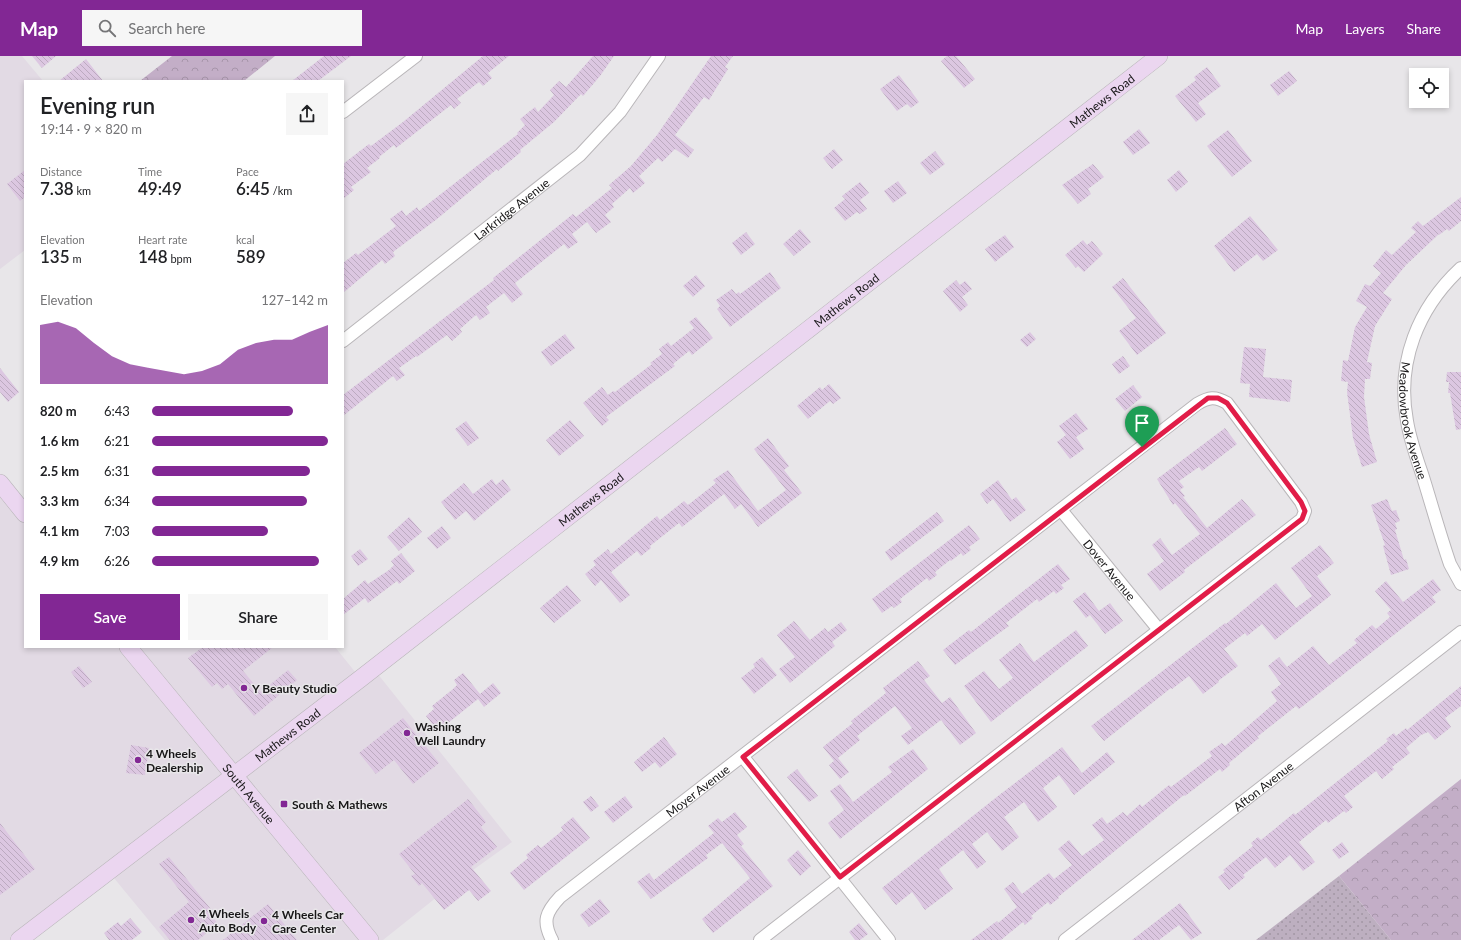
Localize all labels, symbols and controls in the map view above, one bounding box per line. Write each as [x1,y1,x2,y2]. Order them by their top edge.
search box [82,10,362,46]
text: Map [20,17,58,40]
icon: search [96,17,118,39]
text: Search here [128,19,206,37]
text: Map [1295,20,1323,37]
text: Layers [1345,20,1385,37]
text: Share [1407,20,1441,37]
map controls [1409,68,1449,108]
button: locate [1409,68,1449,108]
street label: Mathews Road [1066,71,1137,131]
text: Evening run [40,92,155,119]
button: share [286,93,328,135]
text: 19:14 · 9 × 820 m [40,121,142,137]
text: Distance [40,165,82,178]
text: Time [138,165,162,178]
text: Pace [236,165,259,178]
street label: Larkridge Avenue [471,175,552,243]
text: 7.38 [40,178,74,199]
text: 49:49 [138,178,182,199]
text: 6:45 [236,178,270,199]
text: km [74,184,91,197]
text: /km [270,184,292,197]
text: Elevation [40,233,85,246]
text: Heart rate [138,233,187,246]
text: kcal [236,233,255,246]
text: 135 [40,246,70,267]
text: 148 [138,246,168,267]
text: 589 [236,246,266,267]
text: m [70,252,81,265]
text: bpm [168,252,192,265]
street label: Mathews Road [811,270,882,330]
text: Elevation [40,292,93,308]
text: 127–142 m [261,292,328,308]
street label: Meadowbrook Avenue [1397,361,1431,481]
text: 820 m [40,403,77,419]
text: 6:43 [104,403,130,419]
pin [1125,406,1159,447]
icon: arrive [1131,412,1153,434]
text: 1.6 km [40,433,79,449]
text: 6:21 [104,433,130,449]
text: 2.5 km [40,463,79,479]
text: 6:31 [104,463,130,479]
street label: Mathews Road [555,469,626,529]
text: 3.3 km [40,493,79,509]
text: 6:34 [104,493,130,509]
text: 4.1 km [40,523,79,539]
text: 7:03 [104,523,130,539]
street label: Dover Avenue [1080,536,1139,603]
text: 4.9 km [40,553,79,569]
text: 6:26 [104,553,130,569]
button: Save [40,594,180,640]
button: Share [188,594,328,640]
place label: Y Beauty Studio [251,681,337,696]
marker: Y Beauty Studio [239,683,249,693]
street label: Mathews Road [252,705,323,764]
place label: Washing Well Laundry [415,719,486,748]
marker: Washing Well Laundry [402,728,412,738]
place label: 4 Wheels Dealership [146,746,203,775]
marker: 4 Wheels Dealership [133,755,143,765]
street label: Afton Avenue [1230,758,1296,814]
street label: South Avenue [220,760,278,827]
street label: Moyer Avenue [663,761,732,820]
place label: South & Mathews [292,797,388,812]
marker: South & Mathews [279,799,289,809]
place label: 4 Wheels Auto Body [198,906,257,935]
place label: 4 Wheels Car Care Center [272,907,344,936]
marker: 4 Wheels Auto Body [186,915,196,925]
marker: 4 Wheels Car Care Center [259,916,269,926]

